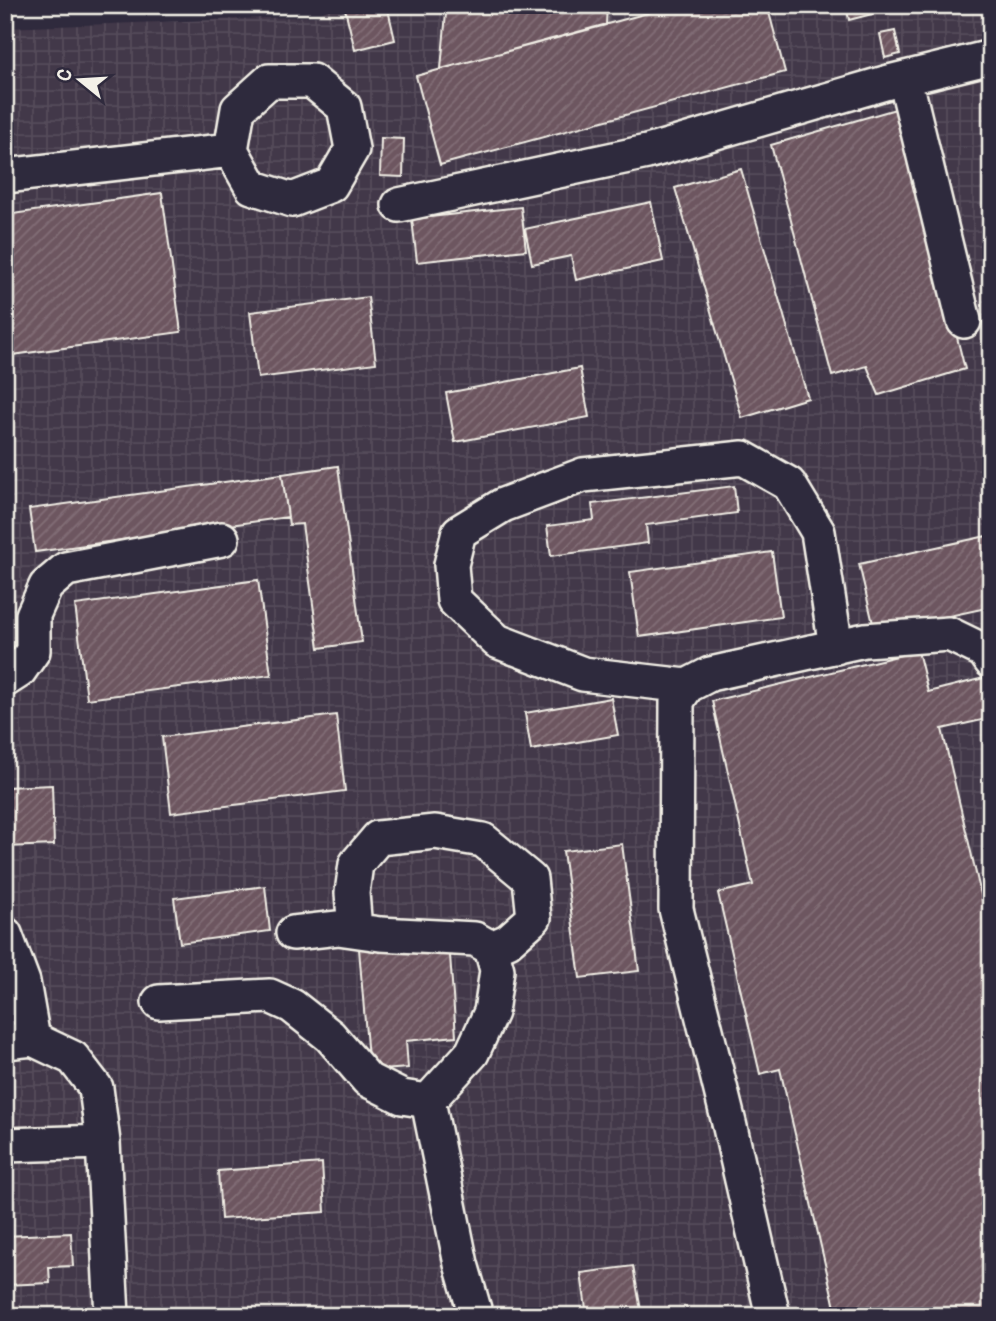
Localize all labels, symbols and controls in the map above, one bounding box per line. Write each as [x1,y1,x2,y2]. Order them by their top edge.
north arrow [46,46,116,116]
text: С [52,66,78,84]

